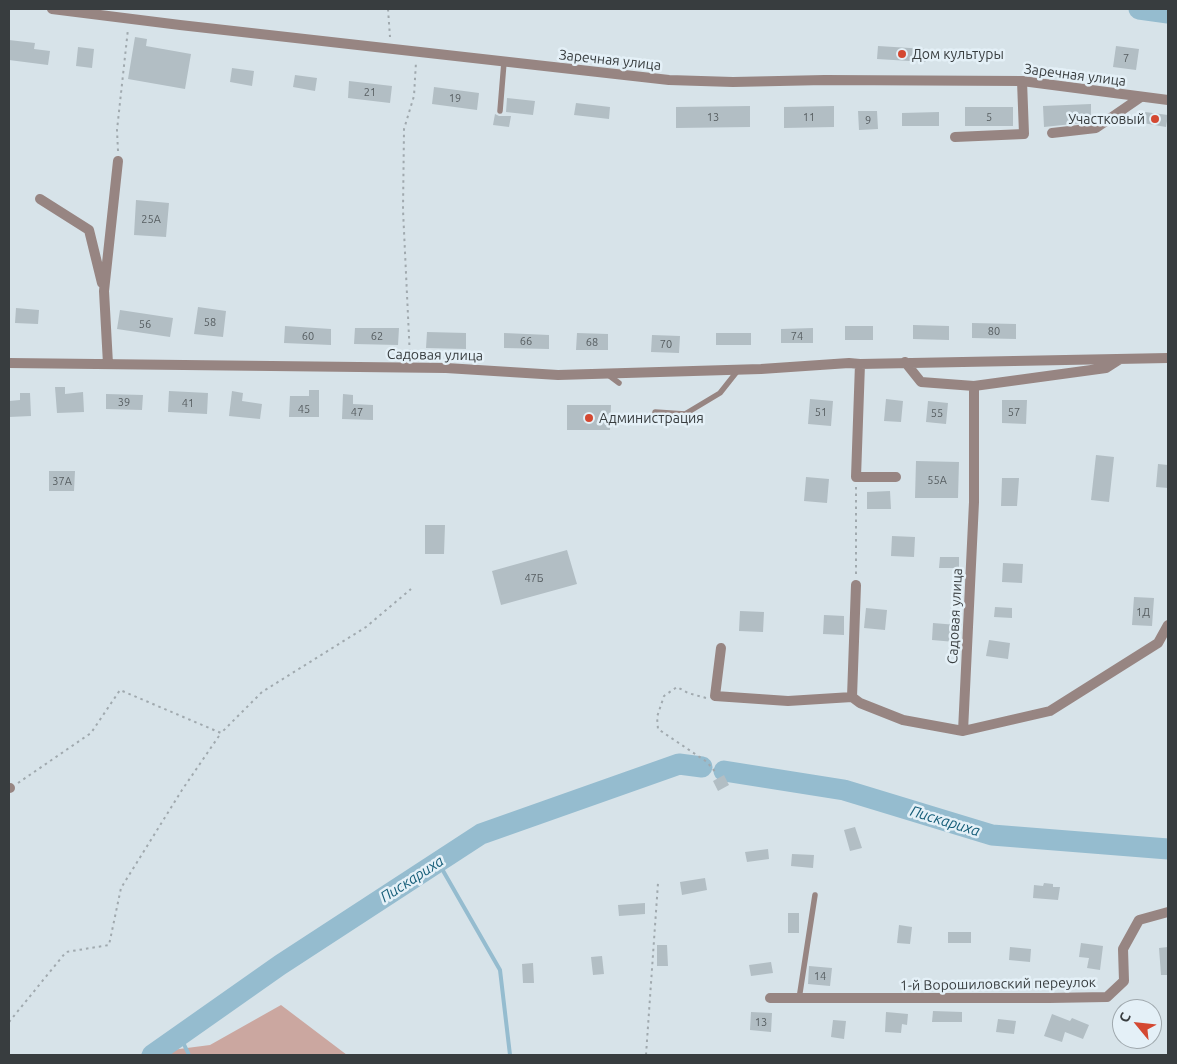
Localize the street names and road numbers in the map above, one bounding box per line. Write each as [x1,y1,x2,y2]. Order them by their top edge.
street label: Заречная улица [558,46,662,74]
street label: Заречная улица [1023,60,1127,90]
street label: Садовая улица [387,346,483,364]
street label: Садовая улица [944,568,966,664]
street label: 1-й Ворошиловский переулок [900,974,1096,994]

